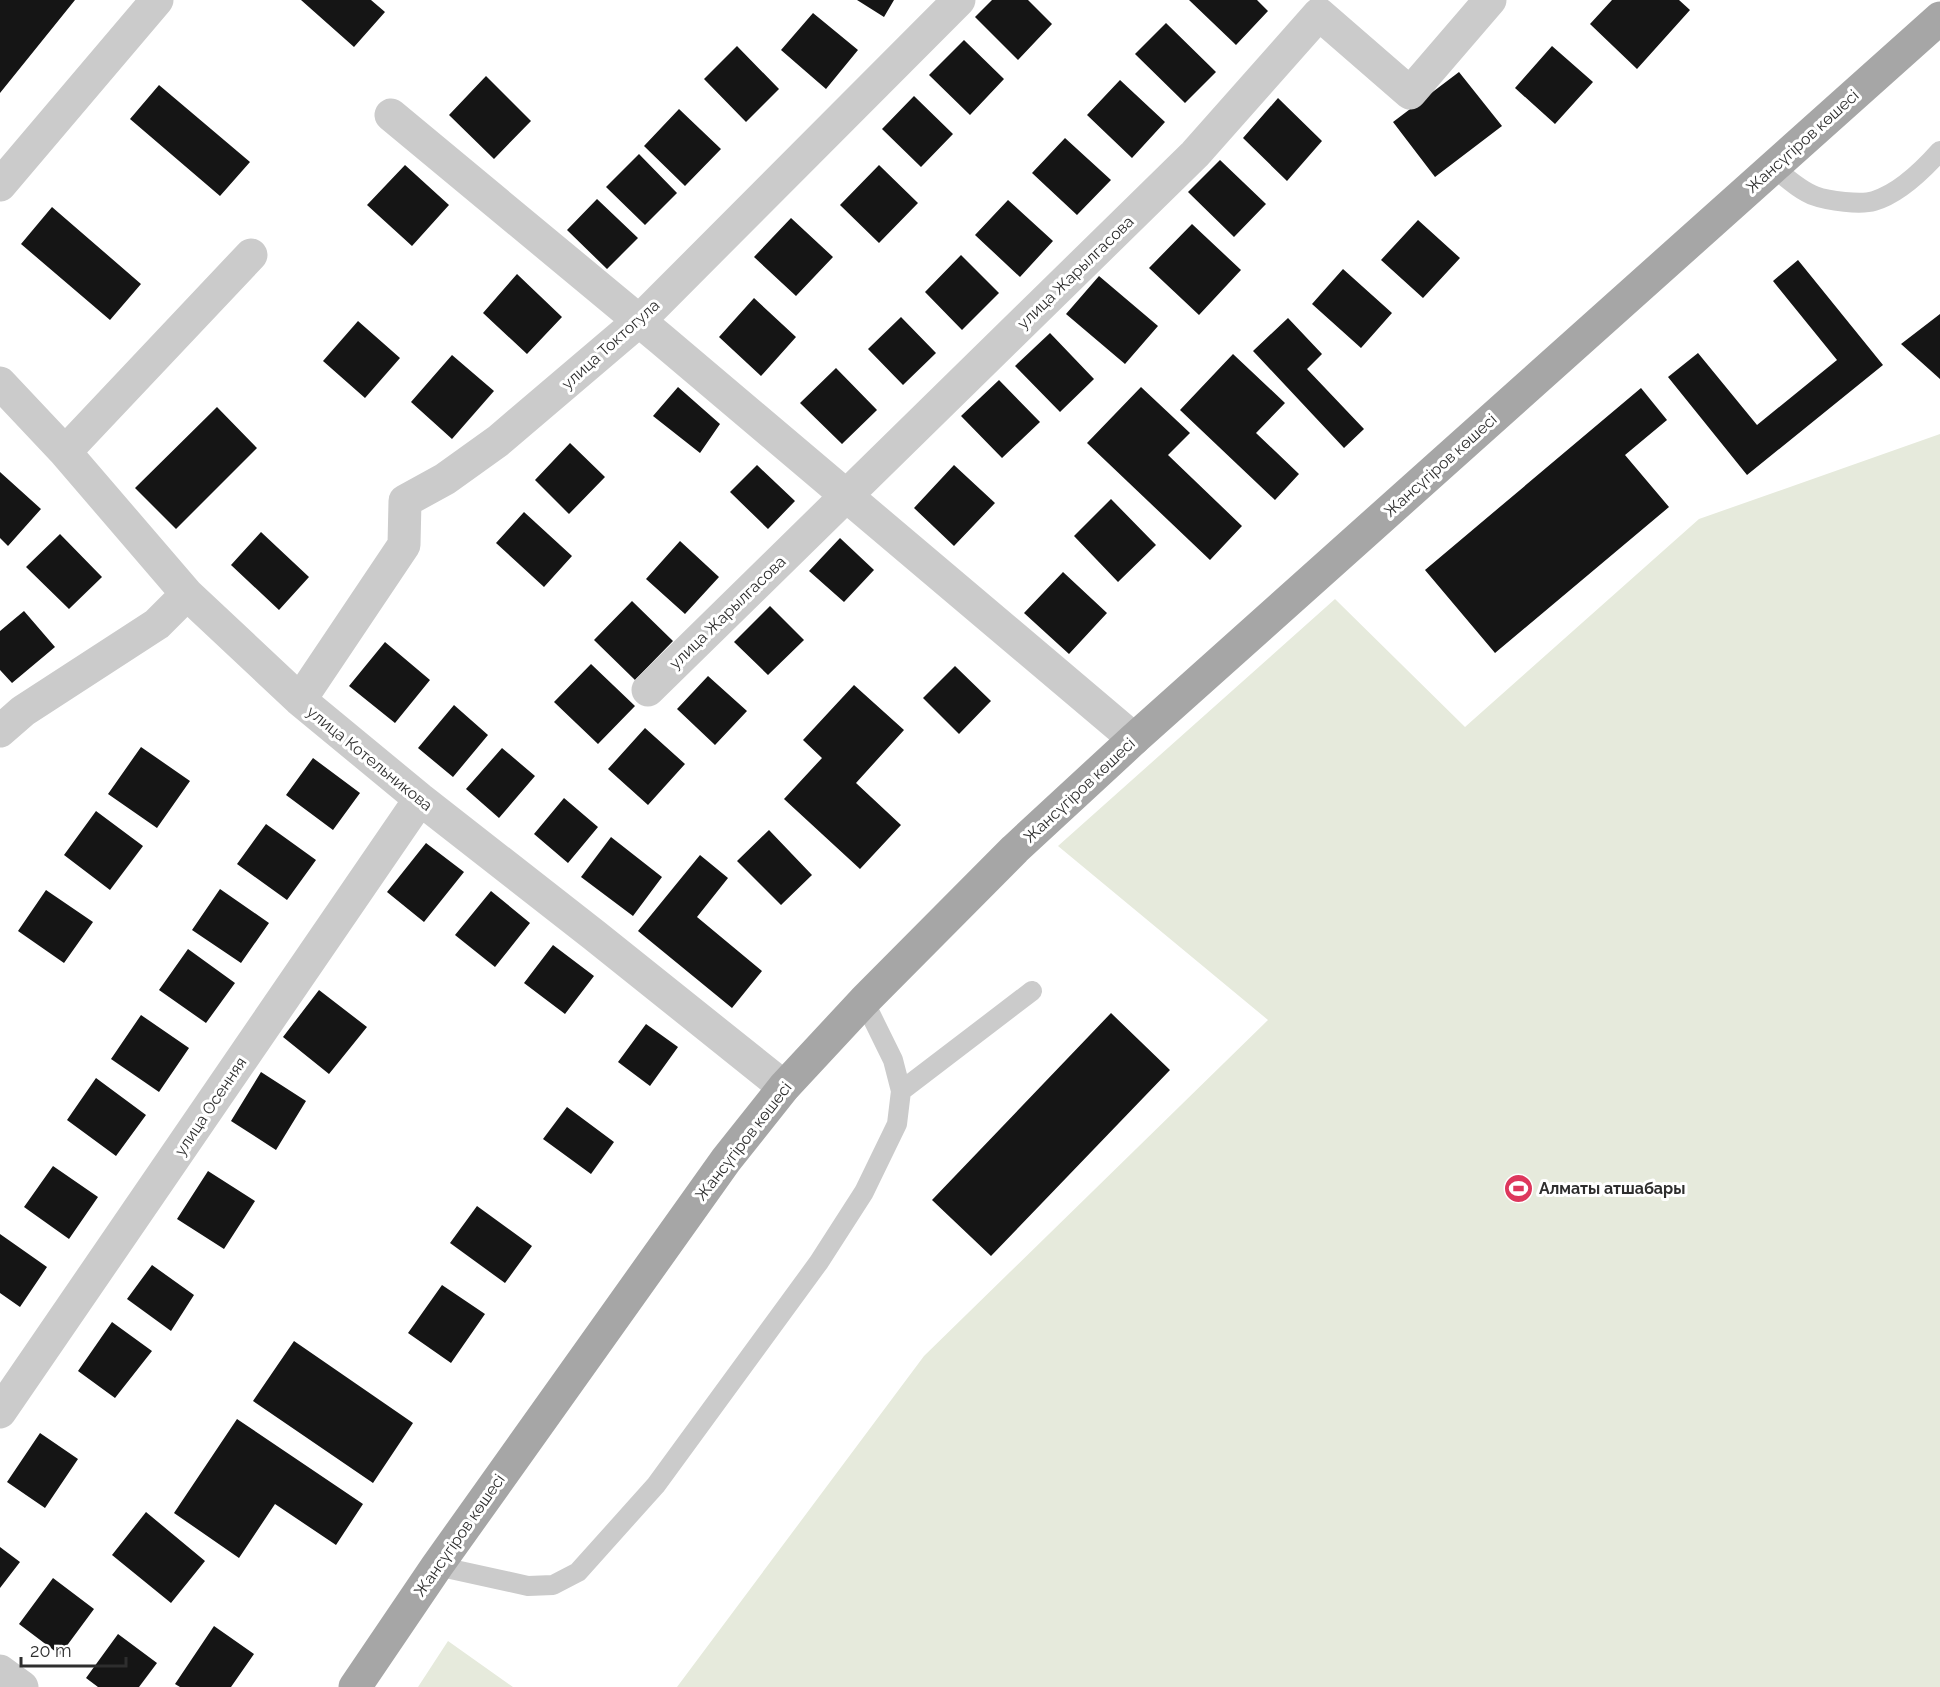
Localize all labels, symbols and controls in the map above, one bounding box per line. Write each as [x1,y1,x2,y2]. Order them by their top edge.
street label: Жансүгіров көшесі [1742,86,1863,197]
street label: улица Жарылгасова [1013,212,1137,333]
street label: улица Токтогула [558,296,663,393]
street label: Жансүгіров көшесі [1380,410,1501,521]
street label: улица Жарылгасова [665,552,789,673]
street label: улица Котельникова [303,702,436,815]
street label: Жансүгіров көшесі [1020,734,1139,847]
street label: улица Осенняя [170,1053,250,1159]
street label: Жансүгіров көшесі [691,1078,796,1204]
sports icon: Алматы атшабары [1502,1172,1534,1204]
place label: Алматы атшабары [1539,1179,1685,1198]
street label: Жансүгіров көшесі [410,1470,509,1600]
scale bar [21,1630,126,1668]
text: 20 m [30,1640,72,1661]

